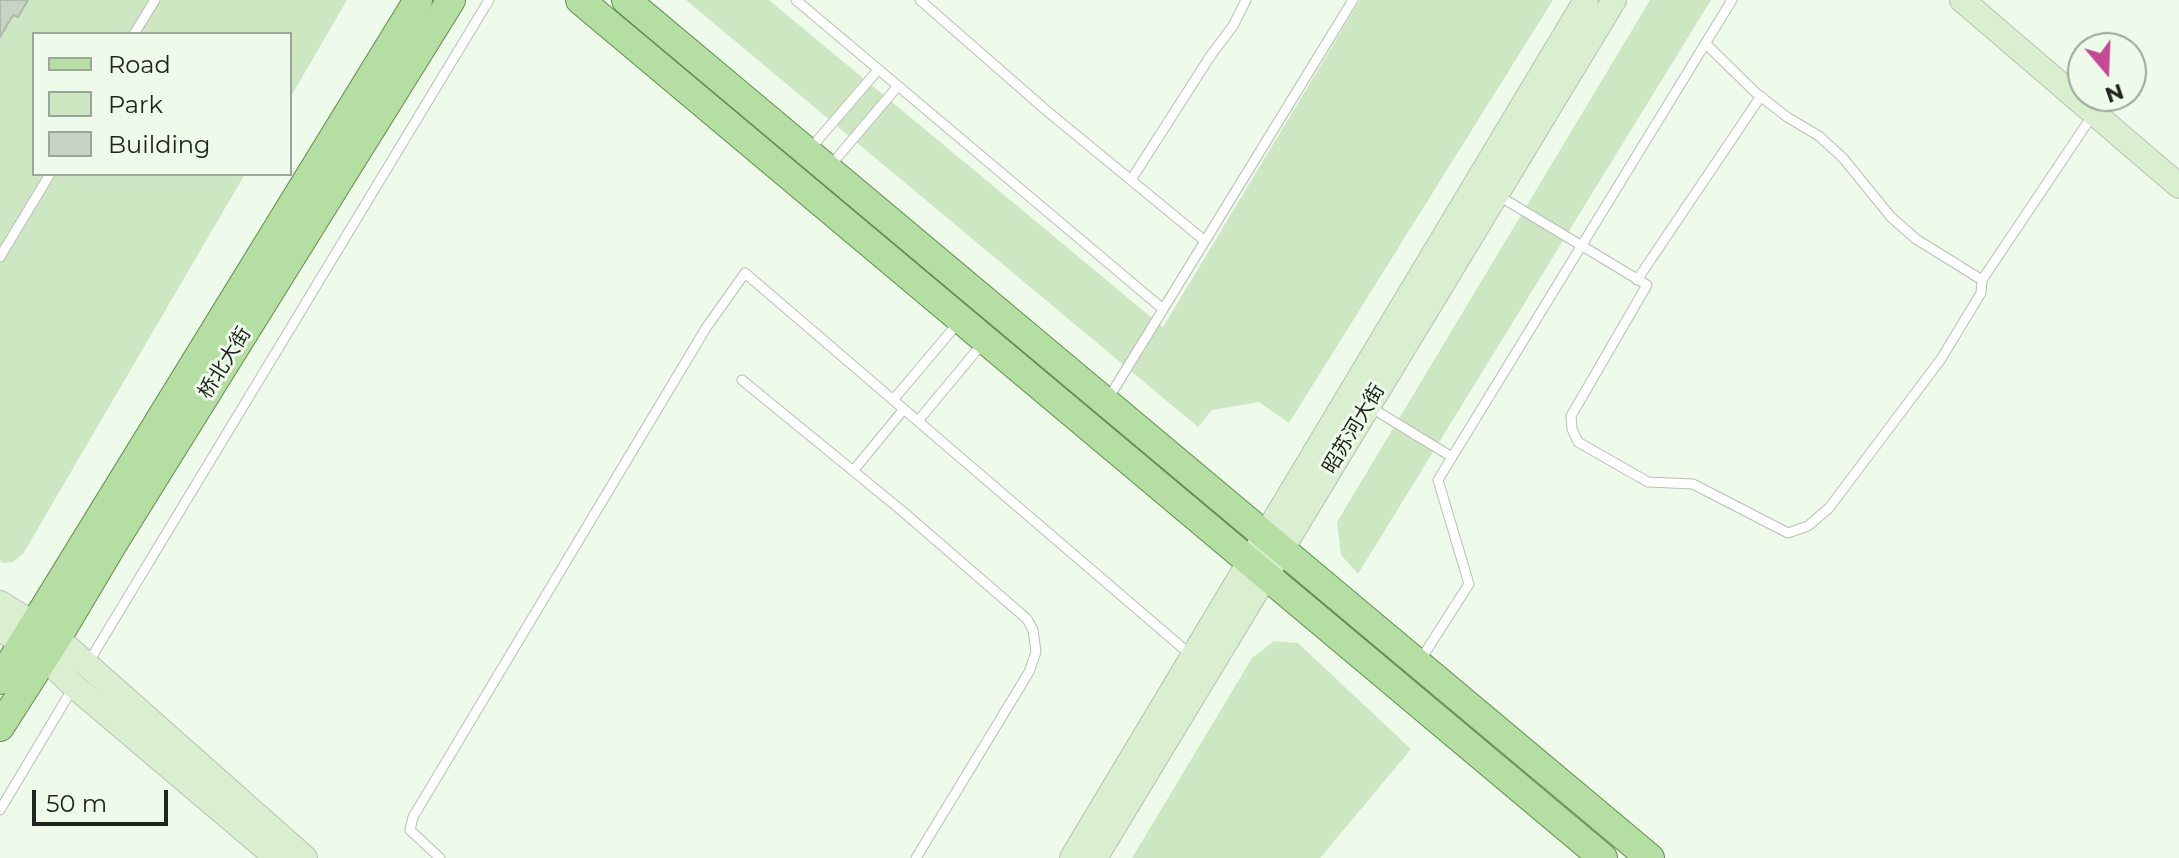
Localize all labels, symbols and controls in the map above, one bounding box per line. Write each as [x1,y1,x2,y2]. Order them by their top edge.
legend [32,32,292,176]
north arrow [2067,32,2147,112]
text: Road [108,50,171,79]
text: N [2102,78,2127,109]
text: Park [108,90,163,119]
text: Building [108,130,211,159]
street label: 桥北大街 [194,323,256,403]
street label: 昭苏河大街 [1318,380,1390,478]
scale bar [36,774,172,824]
text: 50 m [46,789,107,818]

